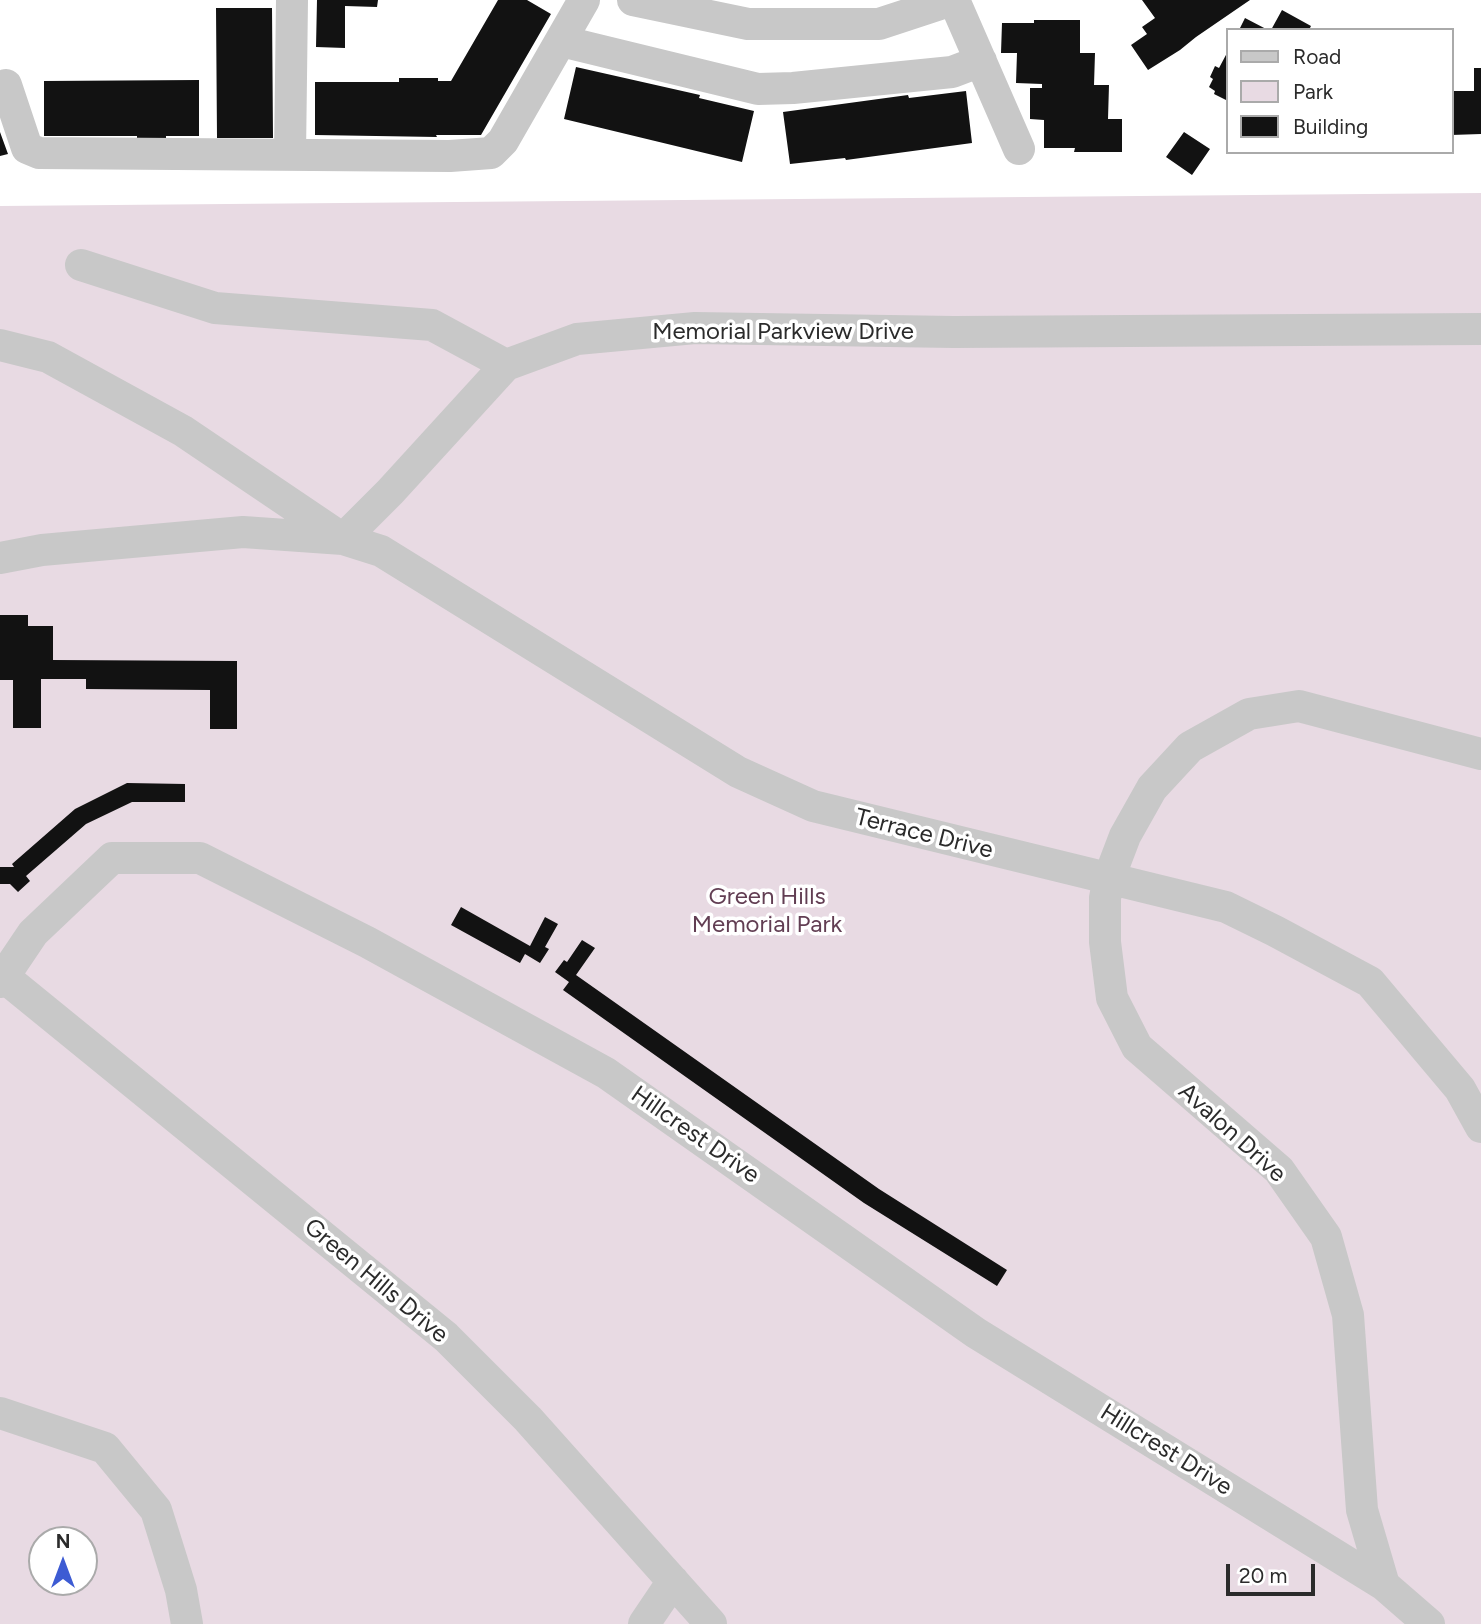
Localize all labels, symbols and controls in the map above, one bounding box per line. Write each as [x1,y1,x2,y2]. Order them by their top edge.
legend [1226,28,1453,154]
text: Road [1293,44,1341,69]
text: Park [1293,79,1333,104]
text: Building [1293,114,1368,139]
street label: Memorial Parkview Drive [652,318,914,346]
street label: Terrace Drive [852,803,996,865]
park label: Green Hills Memorial Park [692,883,842,939]
street label: Avalon Drive [1172,1077,1292,1189]
street label: Hillcrest Drive [625,1080,765,1190]
street label: Green Hills Drive [298,1213,454,1349]
street label: Hillcrest Drive [1095,1398,1237,1502]
north arrow [28,1526,98,1596]
text: N [56,1530,70,1553]
scale bar [1229,1550,1318,1594]
text: 20 m [1239,1563,1287,1588]

